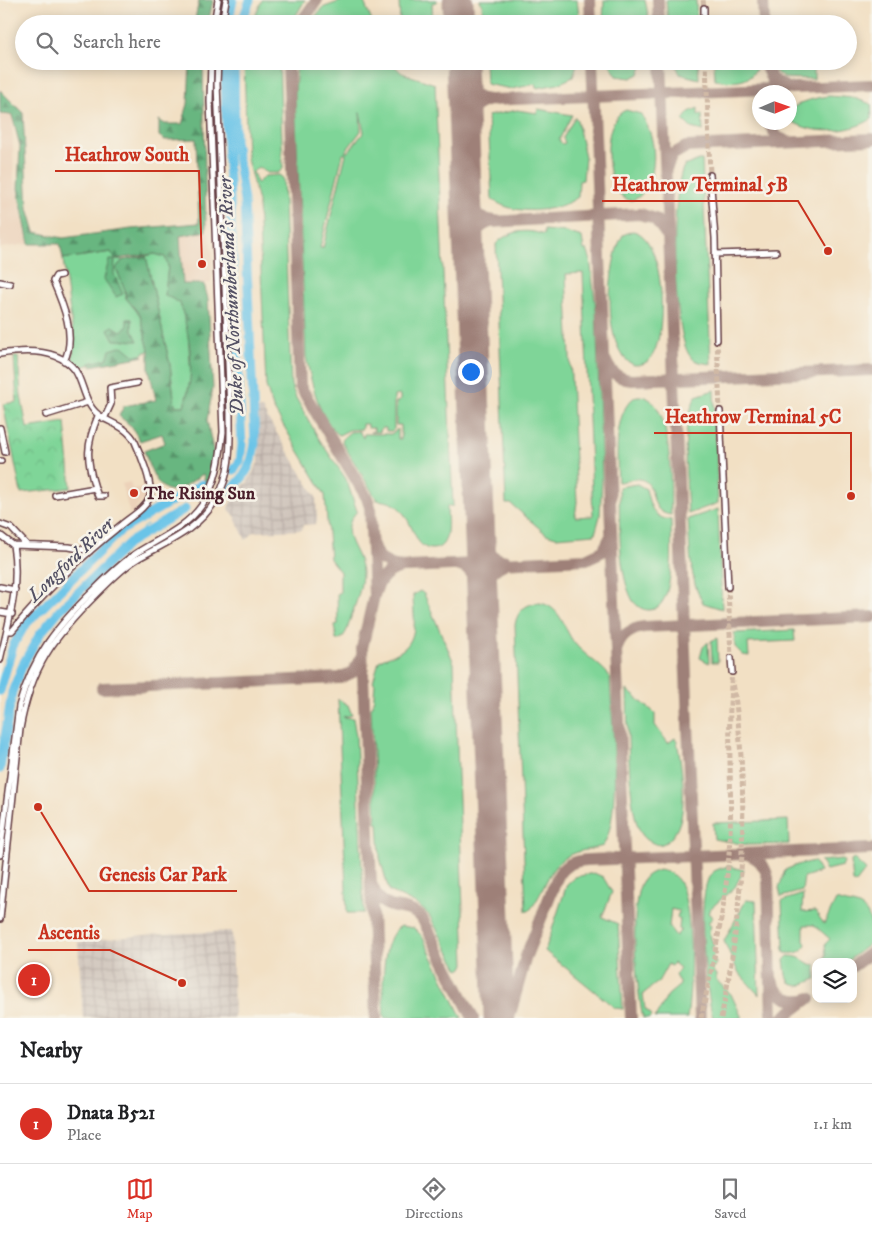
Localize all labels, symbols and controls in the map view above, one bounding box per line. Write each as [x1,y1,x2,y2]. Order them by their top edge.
search box [15,15,857,70]
icon: search [33,29,61,57]
text: Search here [73,31,161,54]
north arrow [752,85,797,130]
callout: Heathrow South [55,137,199,171]
text: Heathrow South [65,144,190,167]
callout: Heathrow Terminal 5B [602,167,798,201]
water label: Duke of Northumberland's River [214,174,249,416]
text: Heathrow Terminal 5B [612,174,788,197]
your location [458,359,484,385]
callout: Heathrow Terminal 5C [654,399,851,433]
text: Heathrow Terminal 5C [665,406,841,429]
place label: The Rising Sun [143,483,256,505]
marker: The Rising Sun [128,487,140,499]
water label: Longford River [22,512,121,608]
callout: Genesis Car Park [89,857,237,891]
text: Genesis Car Park [99,864,228,887]
callout: Ascentis [28,916,110,950]
text: Ascentis [37,922,100,945]
map controls [812,958,857,1003]
button: layers [812,958,857,1003]
pin: 1 [18,961,50,999]
text: Nearby [20,1038,82,1064]
text: Dnata B521 [67,1102,155,1125]
text: 1 [33,1114,39,1134]
text: 1.1 km [813,1114,852,1134]
text: Place [67,1125,101,1145]
tab: Map [126,1175,154,1223]
tab: Directions [405,1175,463,1223]
tab: Saved [714,1175,746,1223]

